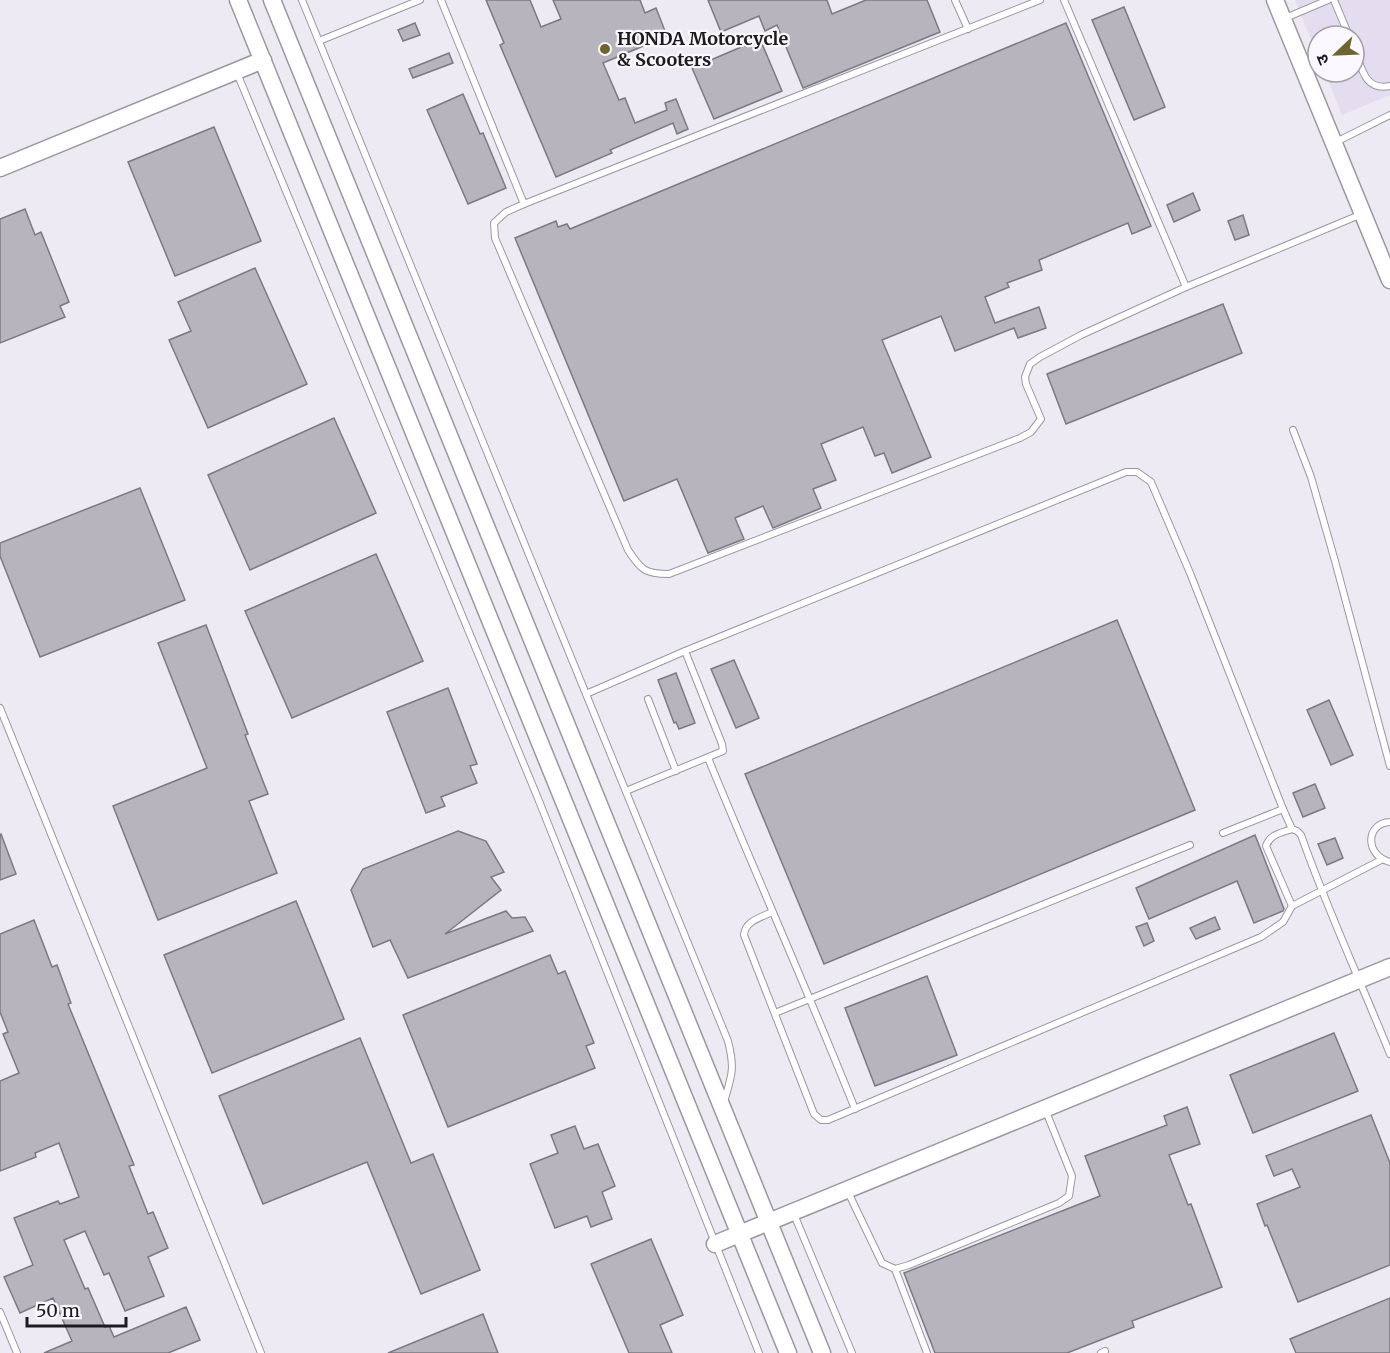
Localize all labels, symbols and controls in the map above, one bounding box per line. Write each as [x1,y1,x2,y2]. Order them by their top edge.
north arrow [1306,24,1366,84]
place label: HONDA Motorcycle & Scooters [617,27,788,71]
marker: HONDA Motorcycle & Scooters [598,42,612,56]
text: उ [1311,51,1333,68]
scale bar [27,1290,126,1328]
text: 50 m [36,1299,80,1322]

